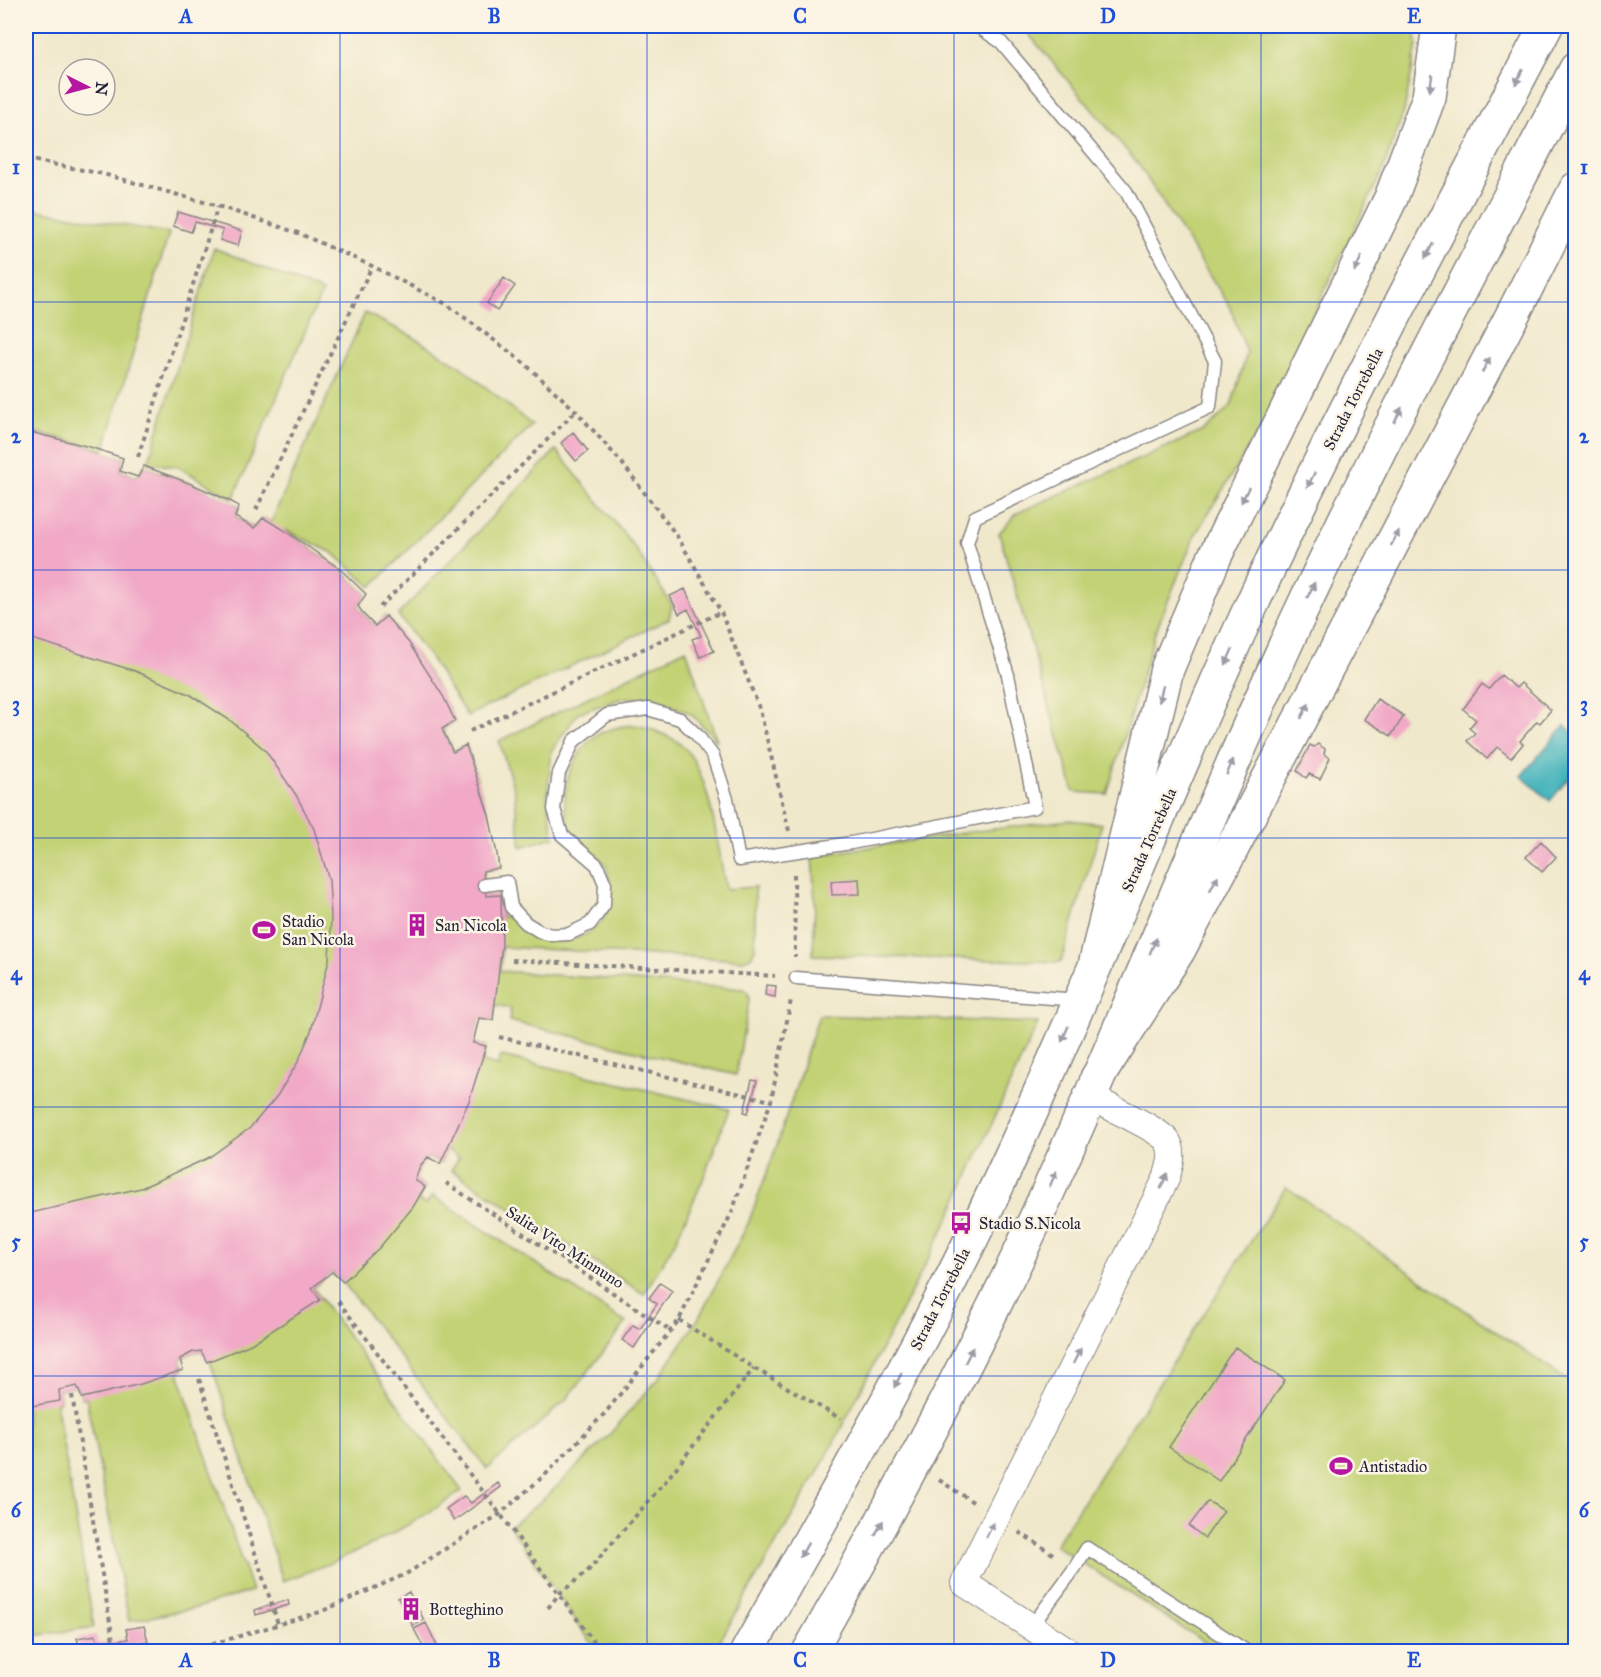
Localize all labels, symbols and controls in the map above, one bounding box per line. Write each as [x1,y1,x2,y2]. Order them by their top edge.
text: A [177,4,193,28]
text: B [487,4,501,28]
text: C [793,4,807,28]
text: D [1100,4,1116,28]
text: E [1407,4,1422,28]
north arrow [57,57,117,117]
one-way arrow [1514,69,1524,86]
one-way arrow [1427,74,1436,93]
text: N [91,81,112,97]
text: 1 [12,155,20,179]
text: 1 [1580,155,1588,179]
one-way arrow [1425,242,1434,259]
one-way arrow [1354,255,1363,272]
street label: Strada Torrebella [1319,345,1387,453]
one-way arrow [1481,357,1491,374]
one-way arrow [1393,406,1403,423]
text: 2 [11,424,22,448]
text: 2 [1579,424,1590,448]
one-way arrow [1307,472,1316,489]
one-way arrow [1240,487,1249,504]
one-way arrow [1390,529,1400,546]
one-way arrow [1307,581,1316,598]
one-way arrow [1224,648,1233,666]
one-way arrow [1156,685,1166,703]
text: 3 [12,692,20,717]
text: 3 [1580,692,1588,717]
one-way arrow [1299,702,1309,720]
one-way arrow [1226,759,1235,776]
street label: Strada Torrebella [1118,785,1181,895]
one-way arrow [1209,875,1219,892]
place label: Stadio San Nicola [282,912,354,949]
building icon: San Nicola [404,912,430,938]
place label: San Nicola [435,916,507,935]
sports icon: Stadio San Nicola [251,917,277,943]
one-way arrow [1148,937,1158,955]
text: 4 [10,961,22,986]
text: 4 [1578,961,1590,986]
one-way arrow [1060,1025,1069,1042]
one-way arrow [1048,1170,1057,1187]
one-way arrow [1159,1172,1169,1190]
street label: Salita Vito Minnuno [503,1202,627,1292]
bus stop icon: Stadio S.Nicola [948,1210,974,1236]
place label: Stadio S.Nicola [979,1214,1081,1233]
text: 5 [11,1229,21,1253]
text: 5 [1579,1229,1589,1253]
street label: Strada Torrebella [906,1245,974,1353]
one-way arrow [965,1346,974,1363]
one-way arrow [1072,1347,1082,1365]
one-way arrow [894,1371,903,1388]
sports icon: Antistadio [1328,1453,1354,1479]
place label: Antistadio [1358,1457,1427,1476]
text: 6 [11,1498,23,1522]
text: 6 [1579,1498,1591,1522]
one-way arrow [874,1519,884,1536]
one-way arrow [986,1522,995,1539]
one-way arrow [799,1542,809,1559]
building icon: Botteghino [398,1596,424,1622]
place label: Botteghino [429,1600,503,1620]
text: A [177,1648,193,1672]
text: B [487,1648,501,1672]
text: C [793,1648,807,1672]
text: D [1100,1648,1116,1672]
text: E [1407,1648,1422,1672]

